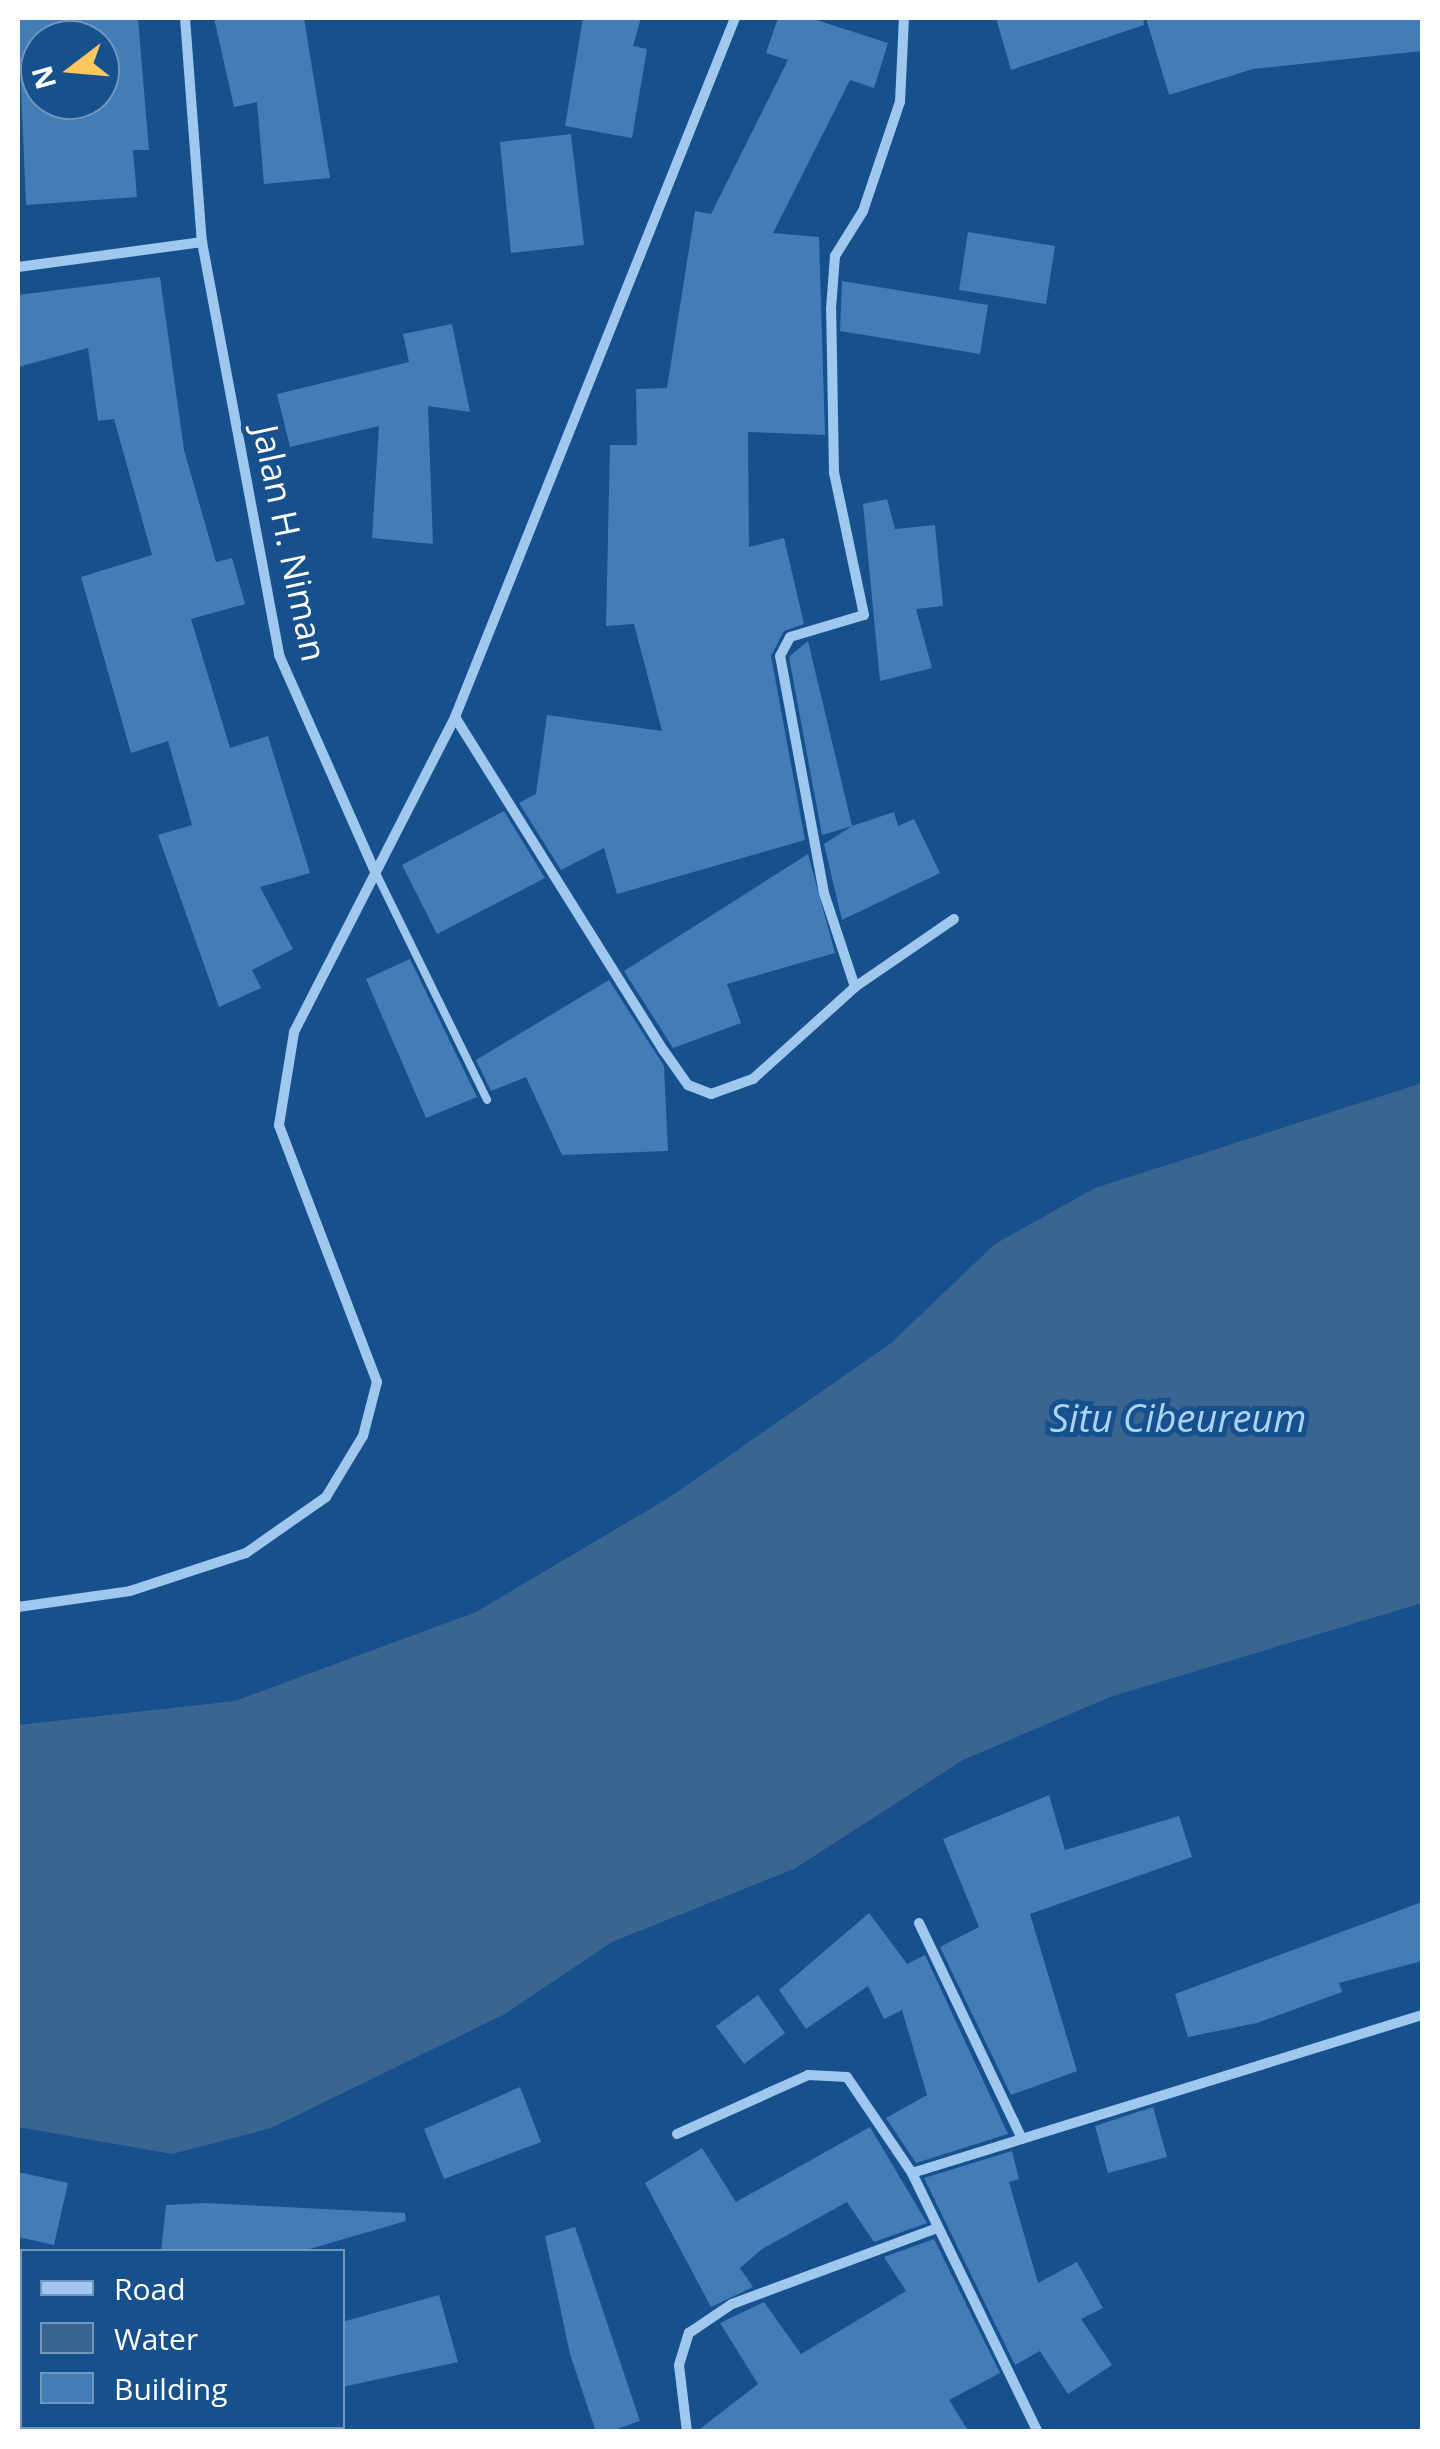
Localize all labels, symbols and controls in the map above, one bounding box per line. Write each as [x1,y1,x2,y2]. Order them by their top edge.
north arrow [20,20,120,120]
text: N [22,62,64,94]
street label: Jalan H. Niman [244,421,336,665]
water label: Situ Cibeureum [1050,1395,1306,1441]
legend [20,2249,345,2429]
text: Road [114,2268,186,2309]
text: Water [114,2318,198,2359]
text: Building [114,2368,228,2409]

